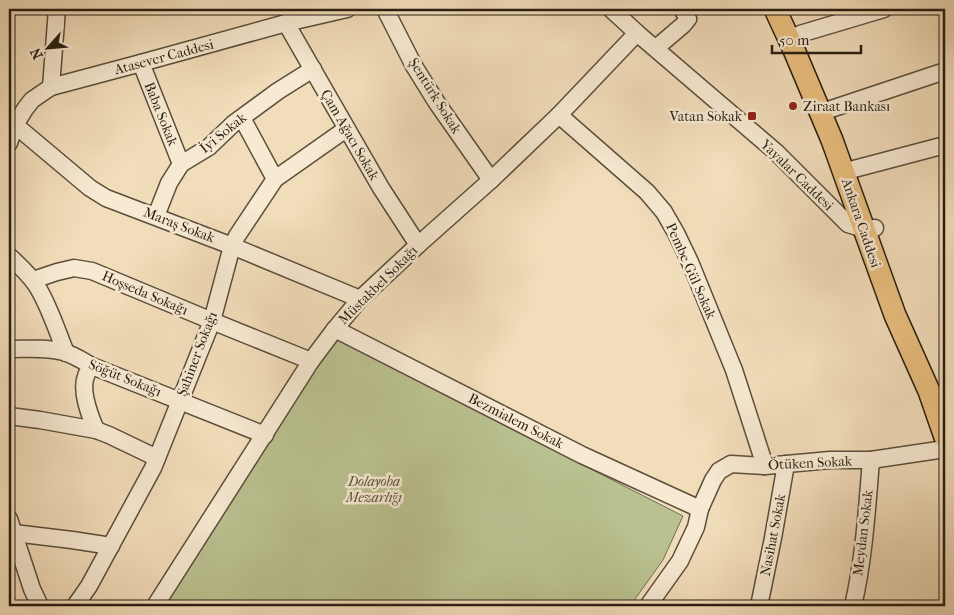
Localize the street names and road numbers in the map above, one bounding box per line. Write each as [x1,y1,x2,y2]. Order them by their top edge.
street label: Atasever Caddesi [111,36,216,79]
street label: Şentürk Sokak [405,55,465,138]
street label: Baba Sokak [140,80,182,149]
street label: Çam Ağacı Sokak [317,87,383,184]
street label: İyi Sokak [196,109,250,157]
street label: Yayalar Caddesi [756,135,837,214]
street label: Ankara Caddesi [837,175,884,270]
street label: Maraş Sokak [141,204,218,247]
street label: Pembe Gül Sokak [662,220,720,323]
street label: Müstakbel Sokağı [335,242,421,328]
street label: Hoşseda Sokağı [99,267,191,319]
street label: Şahiner Sokağı [173,309,221,399]
street label: Söğüt Sokağı [86,356,164,400]
street label: Bezmialem Sokak [465,390,567,453]
street label: Ötüken Sokak [767,451,853,474]
street label: Meydan Sokak [849,488,877,577]
street label: Nasihat Sokak [757,492,789,578]

